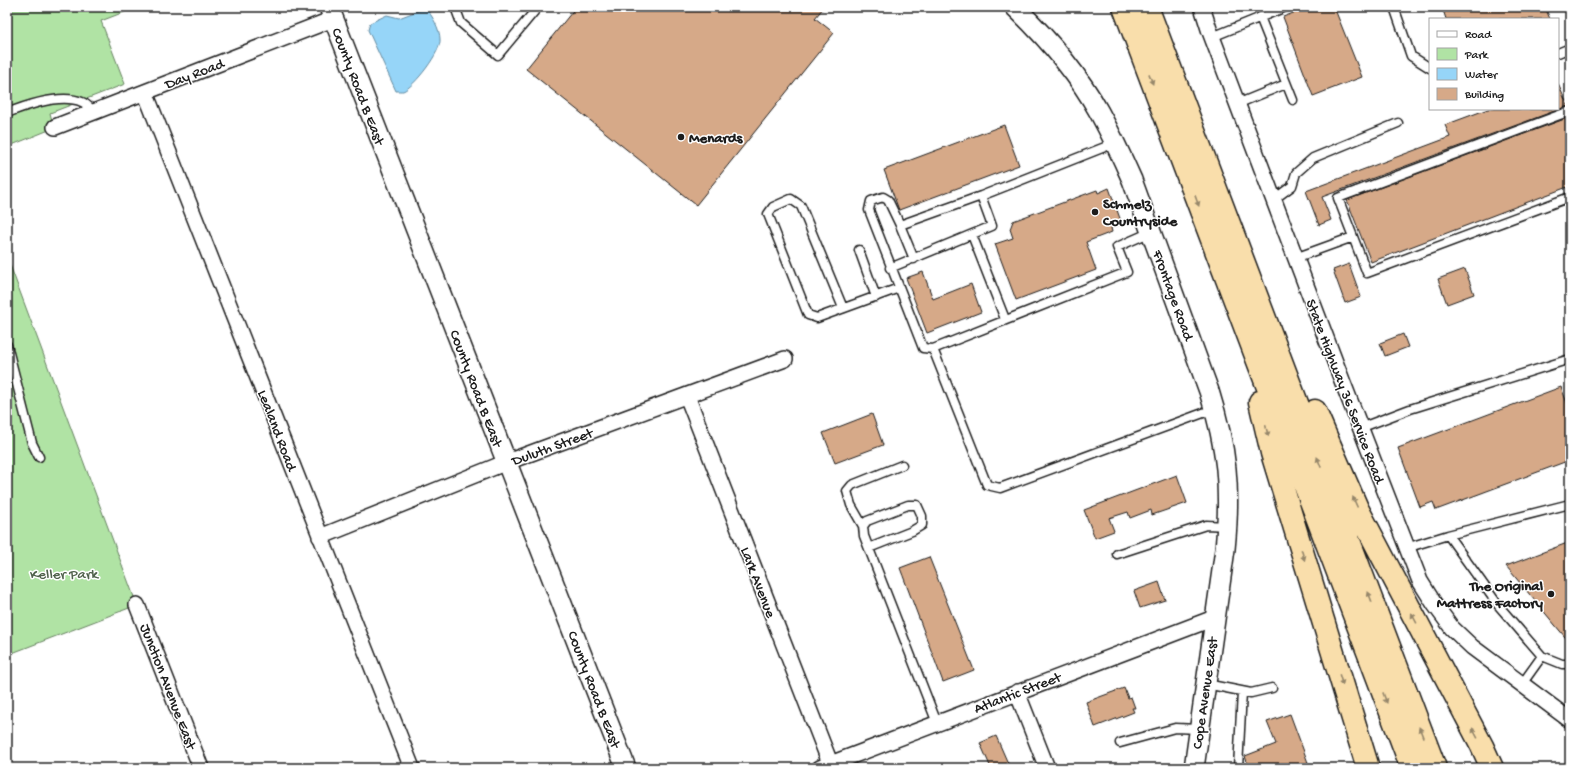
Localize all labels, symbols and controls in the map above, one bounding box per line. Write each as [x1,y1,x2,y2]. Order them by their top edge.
legend [1429,18,1559,110]
street label: County Road B East [327,26,388,150]
text: Road [1465,29,1492,43]
text: Park [1464,49,1490,63]
street label: Day Road [162,55,228,95]
text: Water [1465,69,1499,83]
one-way arrow [1149,73,1155,85]
text: Building [1464,89,1504,103]
place label: Menards [689,130,744,148]
marker: Menards [676,132,686,142]
one-way arrow [1194,195,1200,207]
place label: Schmelz Countryside [1102,196,1178,231]
marker: Schmelz Countryside [1090,207,1100,217]
street label: Frontage Road [1147,247,1197,345]
street label: State Highway 36 Service Road [1301,297,1388,488]
street label: County Road B East [445,328,506,452]
street label: Lealand Road [252,388,300,475]
street label: Duluth Street [509,424,597,471]
one-way arrow [1264,425,1270,437]
one-way arrow [1316,456,1322,468]
one-way arrow [1351,496,1357,508]
street label: Lark Avenue [735,545,779,621]
one-way arrow [1300,550,1306,562]
park label: Keller Park [30,566,99,584]
place label: The Original Mattress Factory [1437,578,1544,613]
marker: The Original Mattress Factory [1546,589,1556,599]
one-way arrow [1367,590,1373,602]
one-way arrow [1411,612,1418,623]
street label: Junction Avenue East [135,621,200,754]
street label: County Road B East [563,629,624,753]
street label: Cope Avenue East [1189,634,1223,750]
street label: Atlantic Street [972,668,1066,719]
one-way arrow [1338,674,1344,686]
one-way arrow [1383,692,1389,704]
one-way arrow [1418,725,1424,737]
one-way arrow [1471,727,1478,739]

